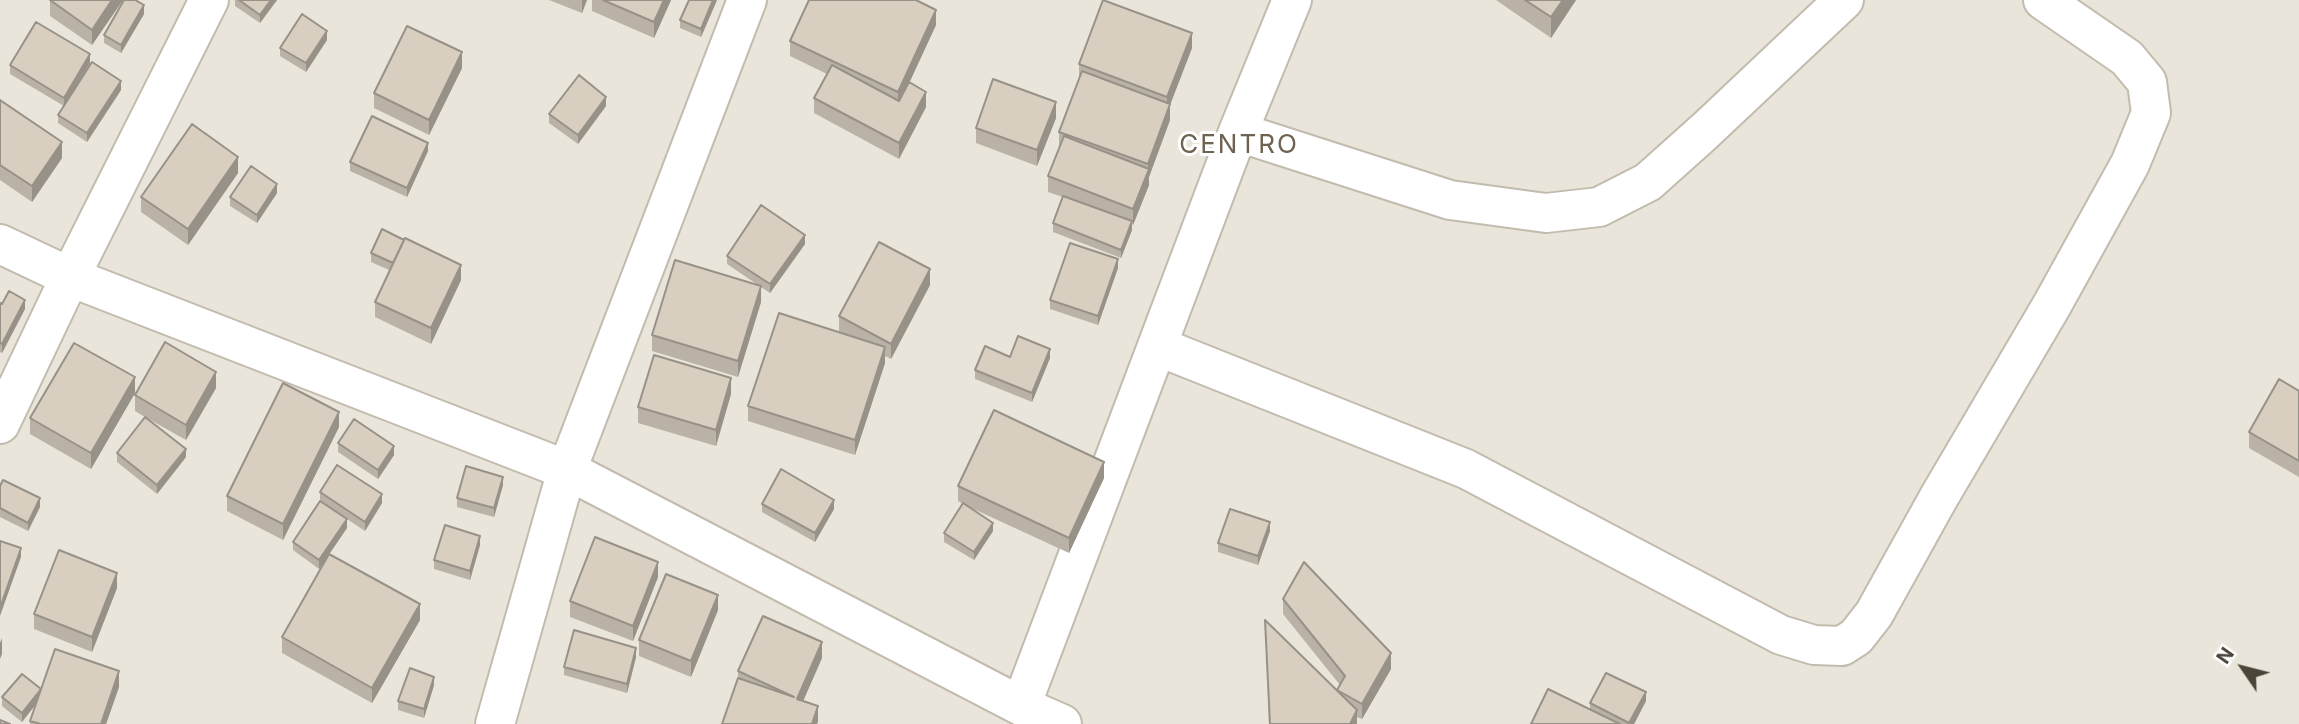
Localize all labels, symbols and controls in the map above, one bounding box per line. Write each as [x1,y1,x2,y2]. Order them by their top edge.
district label: CENTRO [1180,129,1298,161]
north arrow [2208,633,2278,703]
text: N [2212,643,2239,668]

